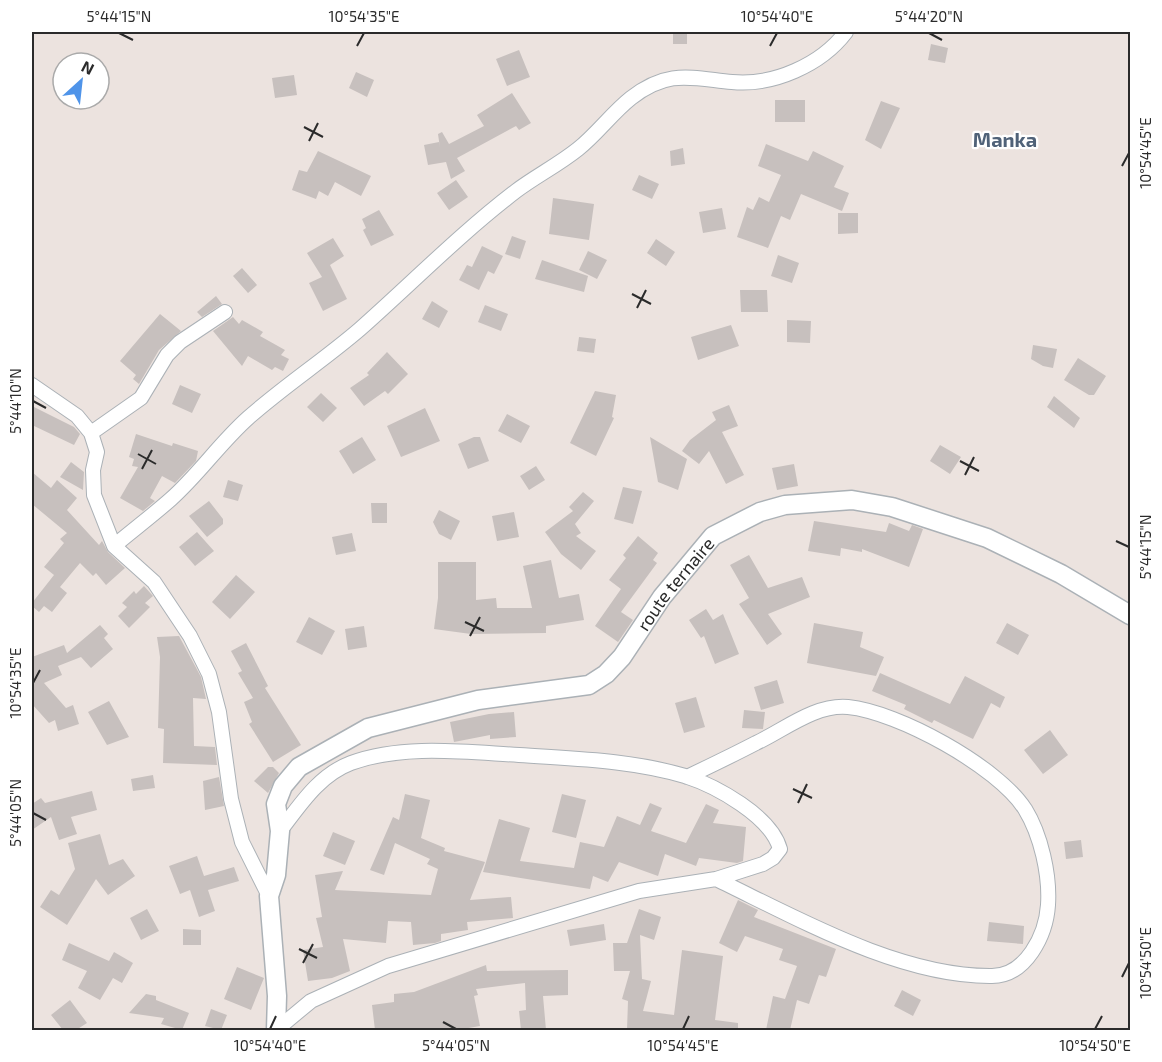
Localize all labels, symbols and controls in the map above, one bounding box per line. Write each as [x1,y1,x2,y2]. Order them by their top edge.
text: 5°44'15"N [87,7,151,25]
text: 10°54'35"E [329,7,399,25]
text: 10°54'40"E [741,7,813,25]
text: 5°44'20"N [895,7,963,25]
north arrow [51,51,111,111]
text: N [79,56,98,78]
text: 10°54'45"E [1136,117,1154,189]
district label: Manka [973,127,1037,151]
text: 5°44'10"N [6,368,24,434]
text: 5°44'15"N [1136,515,1154,579]
street label: route ternaire [632,532,718,635]
text: 10°54'35"E [6,648,24,718]
text: 5°44'05"N [6,779,24,847]
text: 10°54'50"E [1136,927,1154,999]
text: 10°54'40"E [234,1036,306,1054]
text: 5°44'05"N [422,1036,490,1054]
text: 10°54'45"E [647,1036,719,1054]
text: 10°54'50"E [1059,1036,1131,1054]

